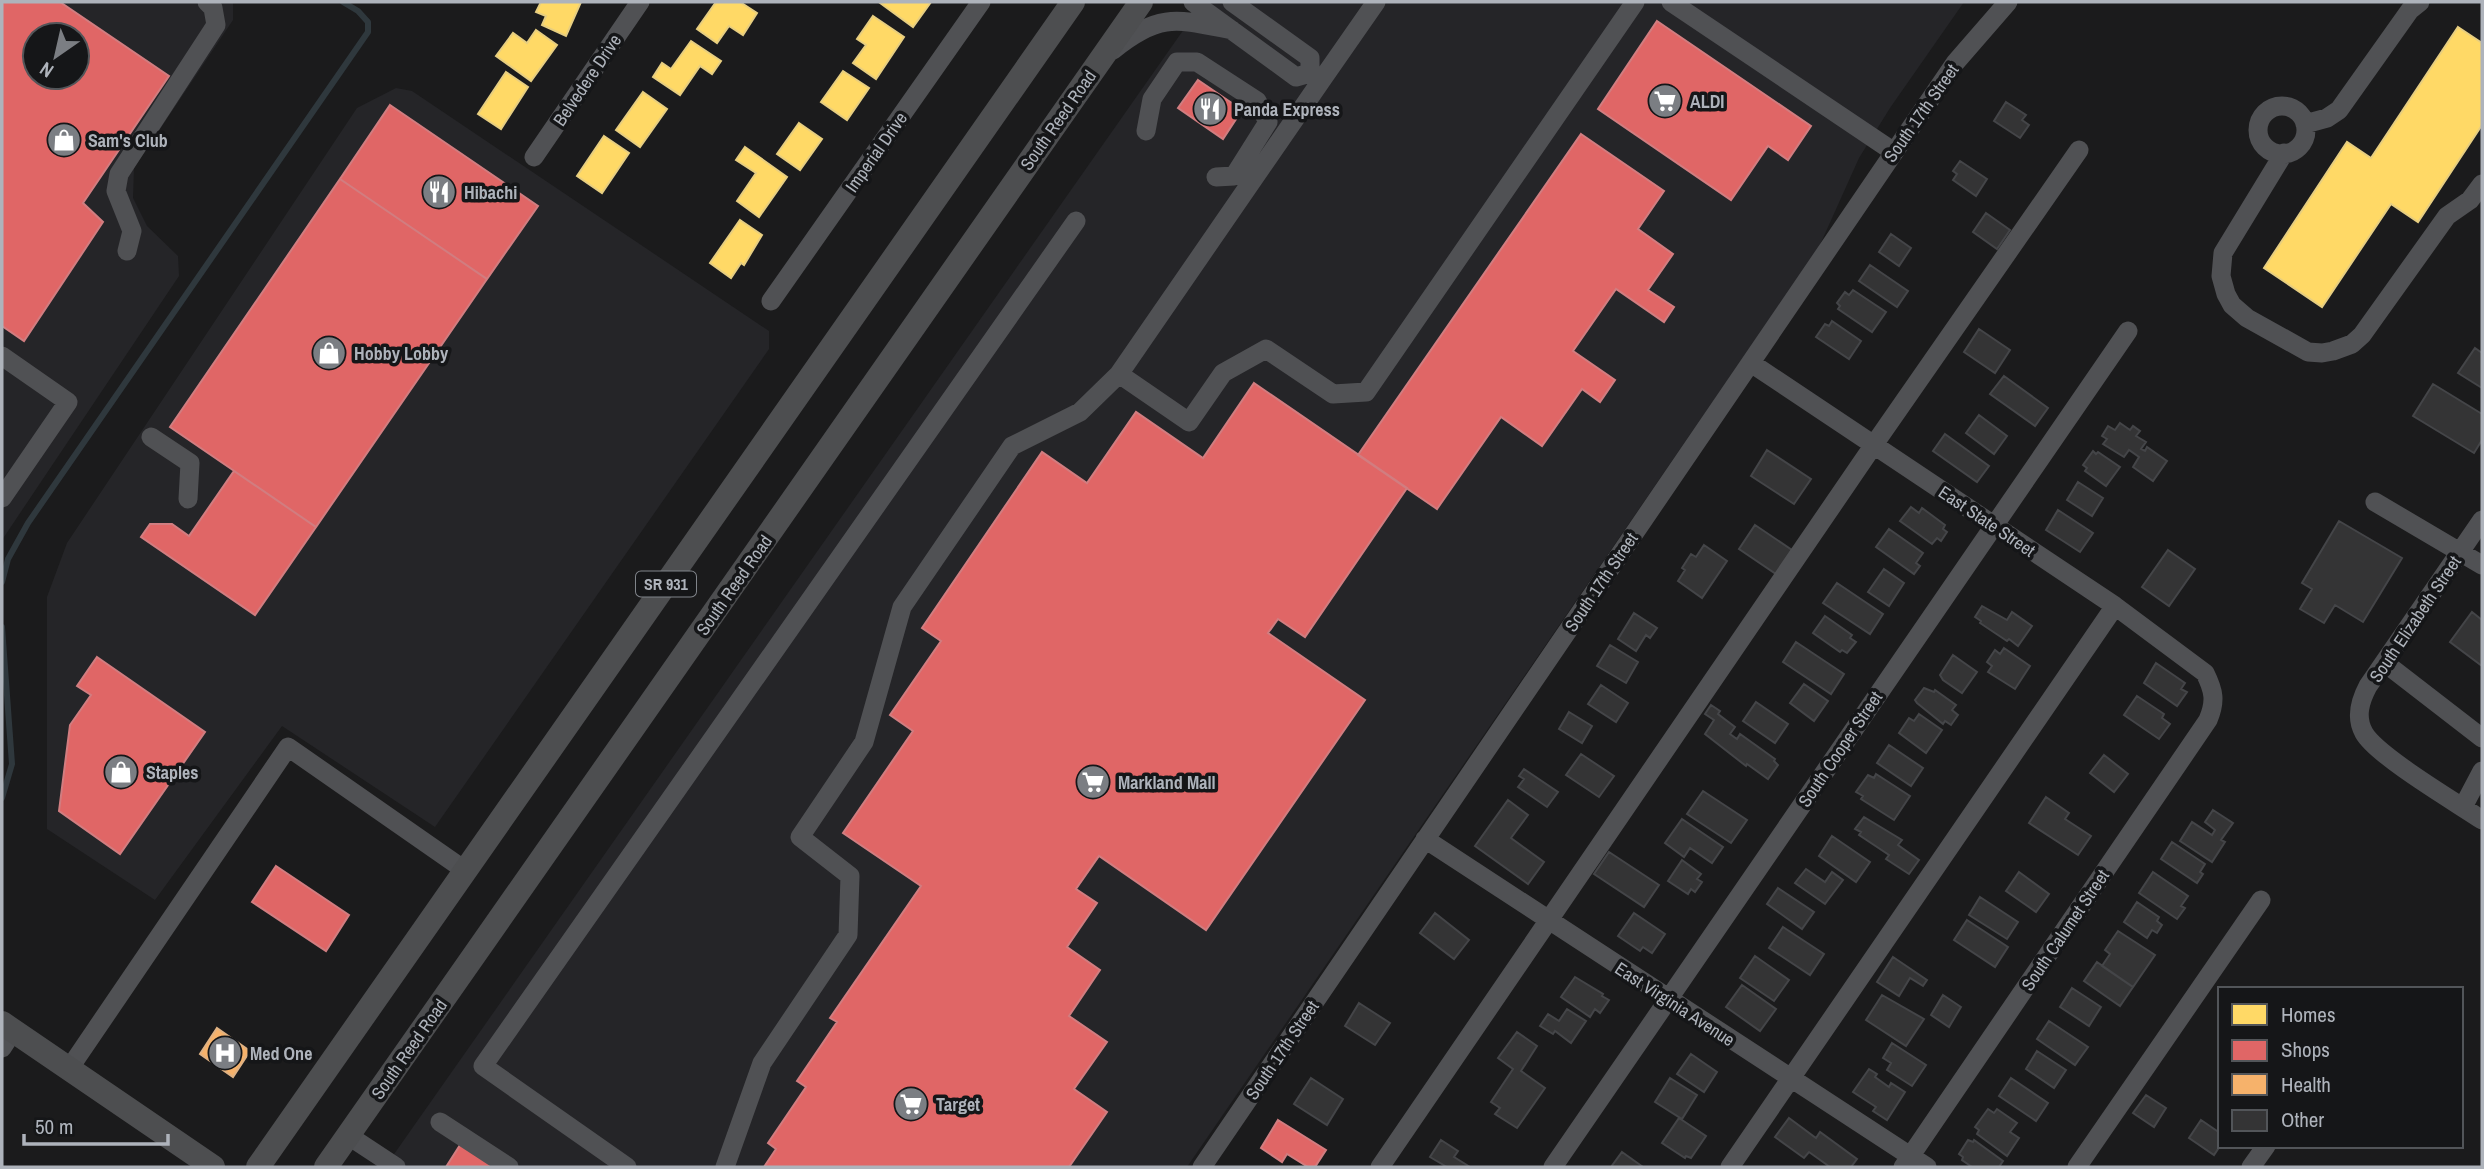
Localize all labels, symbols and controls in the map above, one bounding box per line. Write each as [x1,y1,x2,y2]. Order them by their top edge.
north arrow [21,21,91,91]
street label: Belvedere Drive [547,29,627,131]
text: N [35,56,58,84]
street label: South 17th Street [1878,59,1964,167]
street label: South Reed Road [1014,65,1102,175]
supermarket icon: ALDI [1646,82,1684,120]
place label: ALDI [1690,89,1724,114]
restaurant icon: Panda Express [1191,90,1229,128]
place label: Panda Express [1234,97,1340,122]
street label: Imperial Drive [839,107,913,197]
shop icon: Sam's Club [45,121,83,159]
place label: Sam's Club [88,128,168,153]
restaurant icon: Hibachi [420,173,458,211]
place label: Hibachi [464,180,517,205]
shop icon: Hobby Lobby [310,334,348,372]
place label: Hobby Lobby [354,341,449,366]
street label: East State Street [1934,479,2040,563]
street label: South 17th Street [1559,527,1643,637]
street label: South Reed Road [690,530,778,640]
street label: South Elizabeth Street [2363,551,2467,687]
road number: SR 931 [636,572,696,596]
street label: South Cooper Street [1792,686,1888,812]
shop icon: Staples [102,753,140,791]
place label: Staples [146,760,199,785]
supermarket icon: Markland Mall [1074,763,1112,801]
place label: Markland Mall [1118,770,1216,795]
street label: South Calumet Street [2015,865,2115,995]
street label: East Virginia Avenue [1610,956,1740,1052]
legend [2218,987,2463,1148]
street label: South Reed Road [365,994,453,1104]
street label: South 17th Street [1240,995,1324,1105]
text: Homes [2281,1000,2336,1029]
hospital icon: Med One [206,1034,244,1072]
text: Shops [2281,1035,2330,1064]
place label: Med One [250,1041,312,1066]
text: Health [2281,1070,2331,1099]
supermarket icon: Target [892,1085,930,1123]
place label: Target [936,1092,980,1117]
scale bar [24,1102,168,1146]
text: Other [2281,1105,2324,1134]
text: 50 m [35,1112,73,1141]

